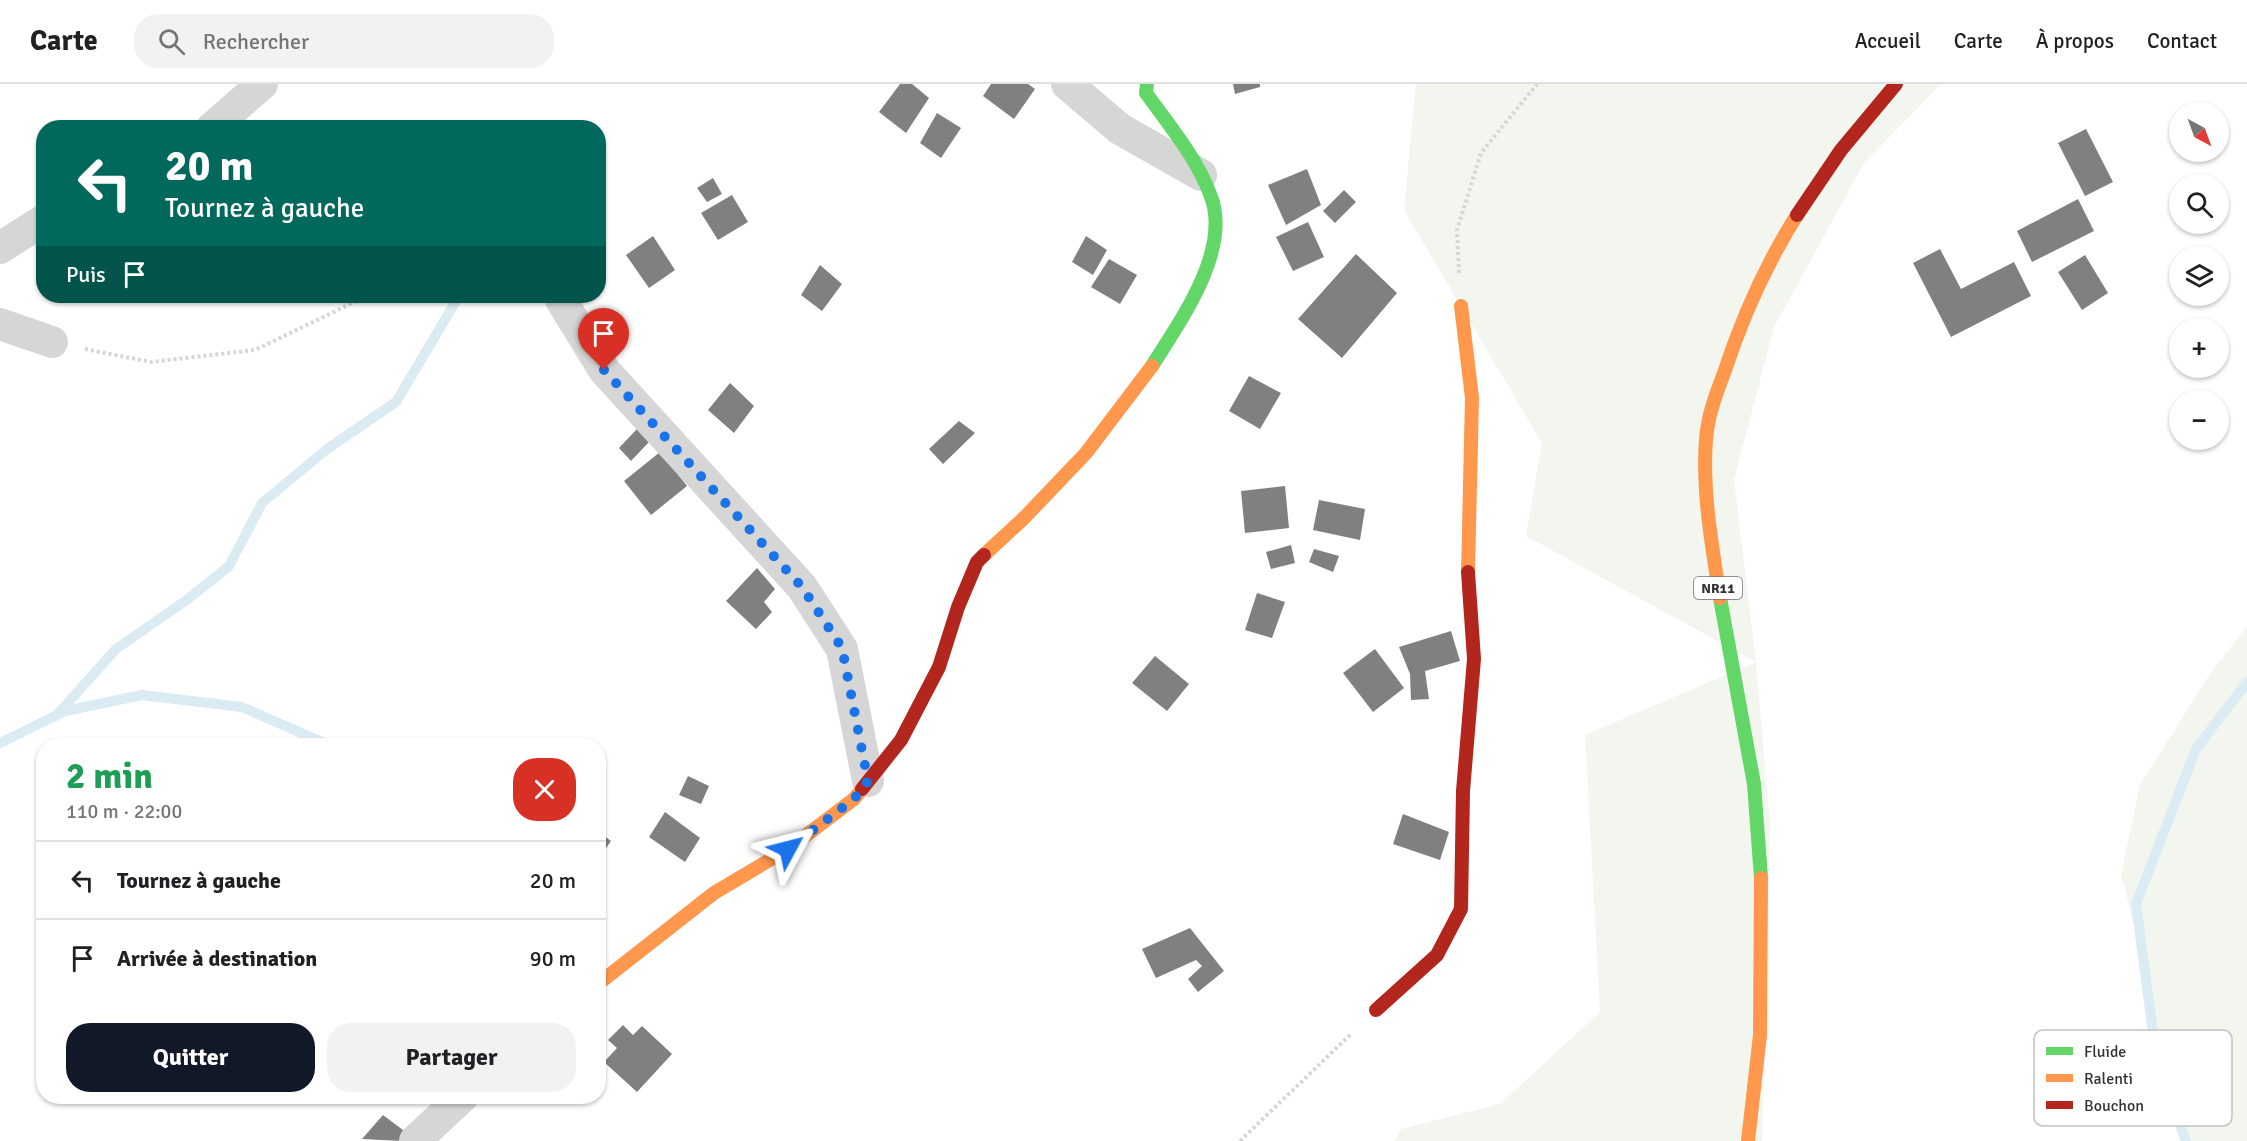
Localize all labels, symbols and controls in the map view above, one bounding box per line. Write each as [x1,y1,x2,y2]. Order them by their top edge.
search box [134,14,554,68]
text: Carte [30,24,98,58]
icon: search [155,25,188,58]
text: Rechercher [203,28,309,55]
text: Accueil [1855,28,1921,54]
text: Carte [1954,28,2003,54]
text: À propos [2036,28,2114,54]
text: Contact [2147,28,2217,54]
north arrow [2169,102,2229,162]
map controls [2169,102,2229,450]
text: 20 m [165,141,254,192]
icon: left [66,144,144,222]
button: search [2169,174,2229,234]
text: Tournez à gauche [165,192,364,225]
button: layers [2169,246,2229,306]
icon: arrive [118,258,151,291]
text: Puis [66,261,106,288]
pin [578,308,629,370]
icon: arrive [587,317,620,350]
button: + [2169,318,2229,378]
button: − [2169,390,2229,450]
road number: NR11 [1694,577,1742,599]
text: 2 min [66,754,153,799]
button: close [513,758,576,821]
text: 110 m · 22:00 [66,799,182,824]
position arrow [756,817,820,881]
icon: left [66,864,99,897]
text: Tournez à gauche [117,867,281,894]
text: 20 m [530,867,576,894]
icon: arrive [66,942,99,975]
text: Arrivée à destination [117,945,317,972]
text: 90 m [530,945,576,972]
button: Quitter [66,1023,315,1092]
button: Partager [327,1023,576,1092]
legend [2034,1030,2232,1126]
text: Fluide [2084,1042,2126,1062]
text: Ralenti [2084,1069,2133,1089]
text: Bouchon [2084,1096,2144,1116]

